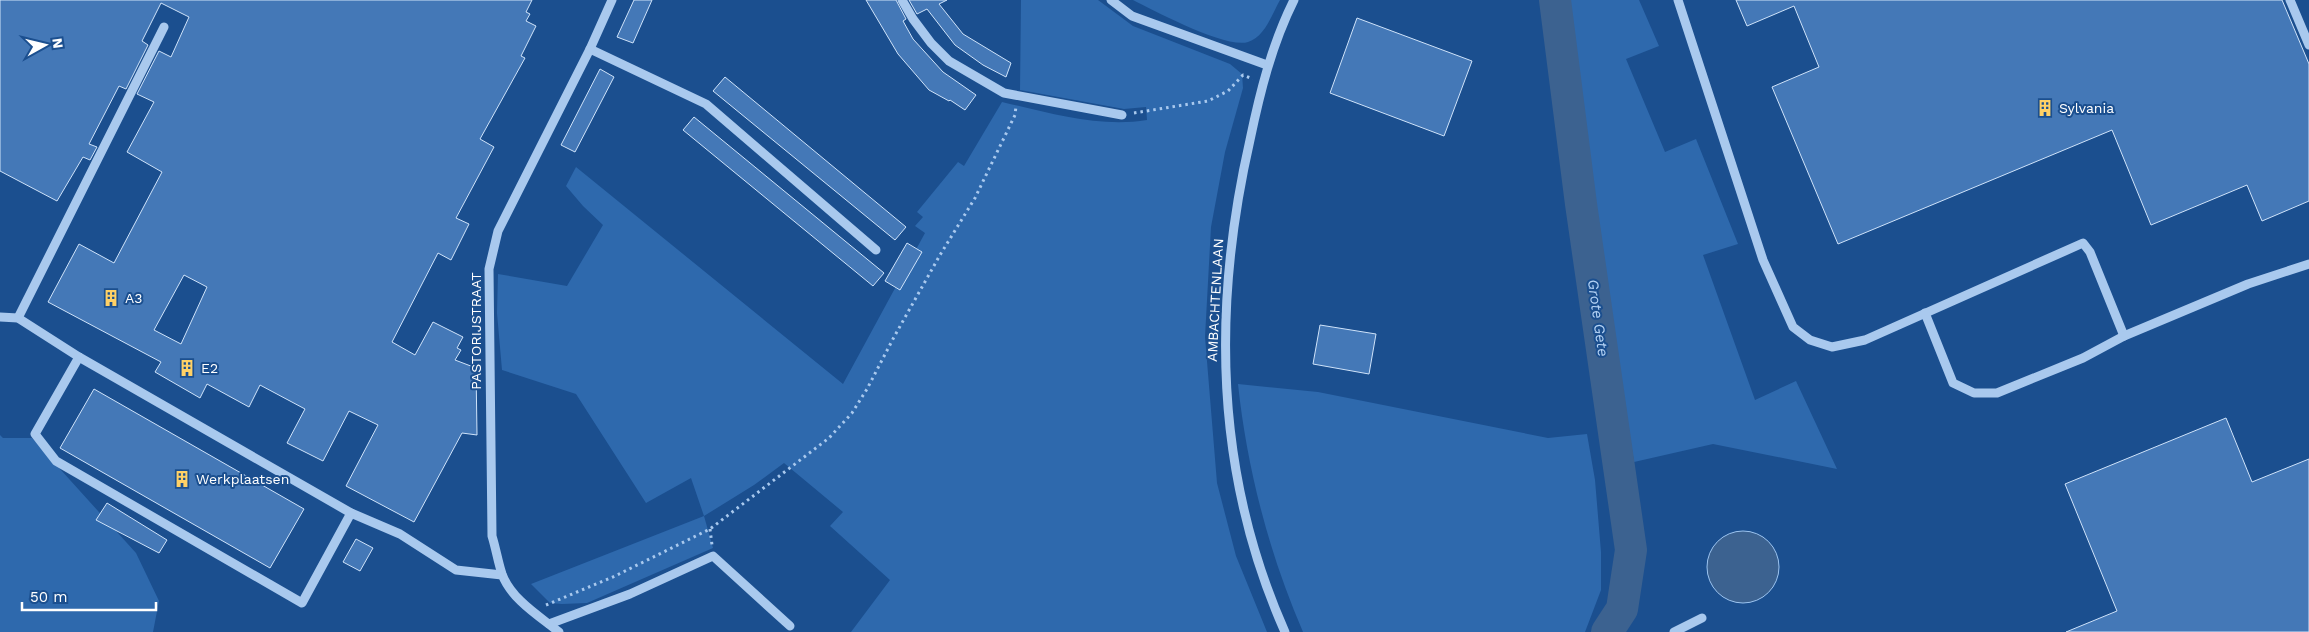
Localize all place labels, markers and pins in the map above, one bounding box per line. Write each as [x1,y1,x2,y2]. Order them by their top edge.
building icon: Sylvania [2035,98,2055,118]
place label: Sylvania [2059,100,2114,116]
building icon: A3 [101,288,121,308]
place label: A3 [125,290,142,306]
building icon: E2 [177,358,197,378]
place label: E2 [201,360,218,376]
building icon: Werkplaatsen [172,469,192,489]
place label: Werkplaatsen [196,471,289,487]

